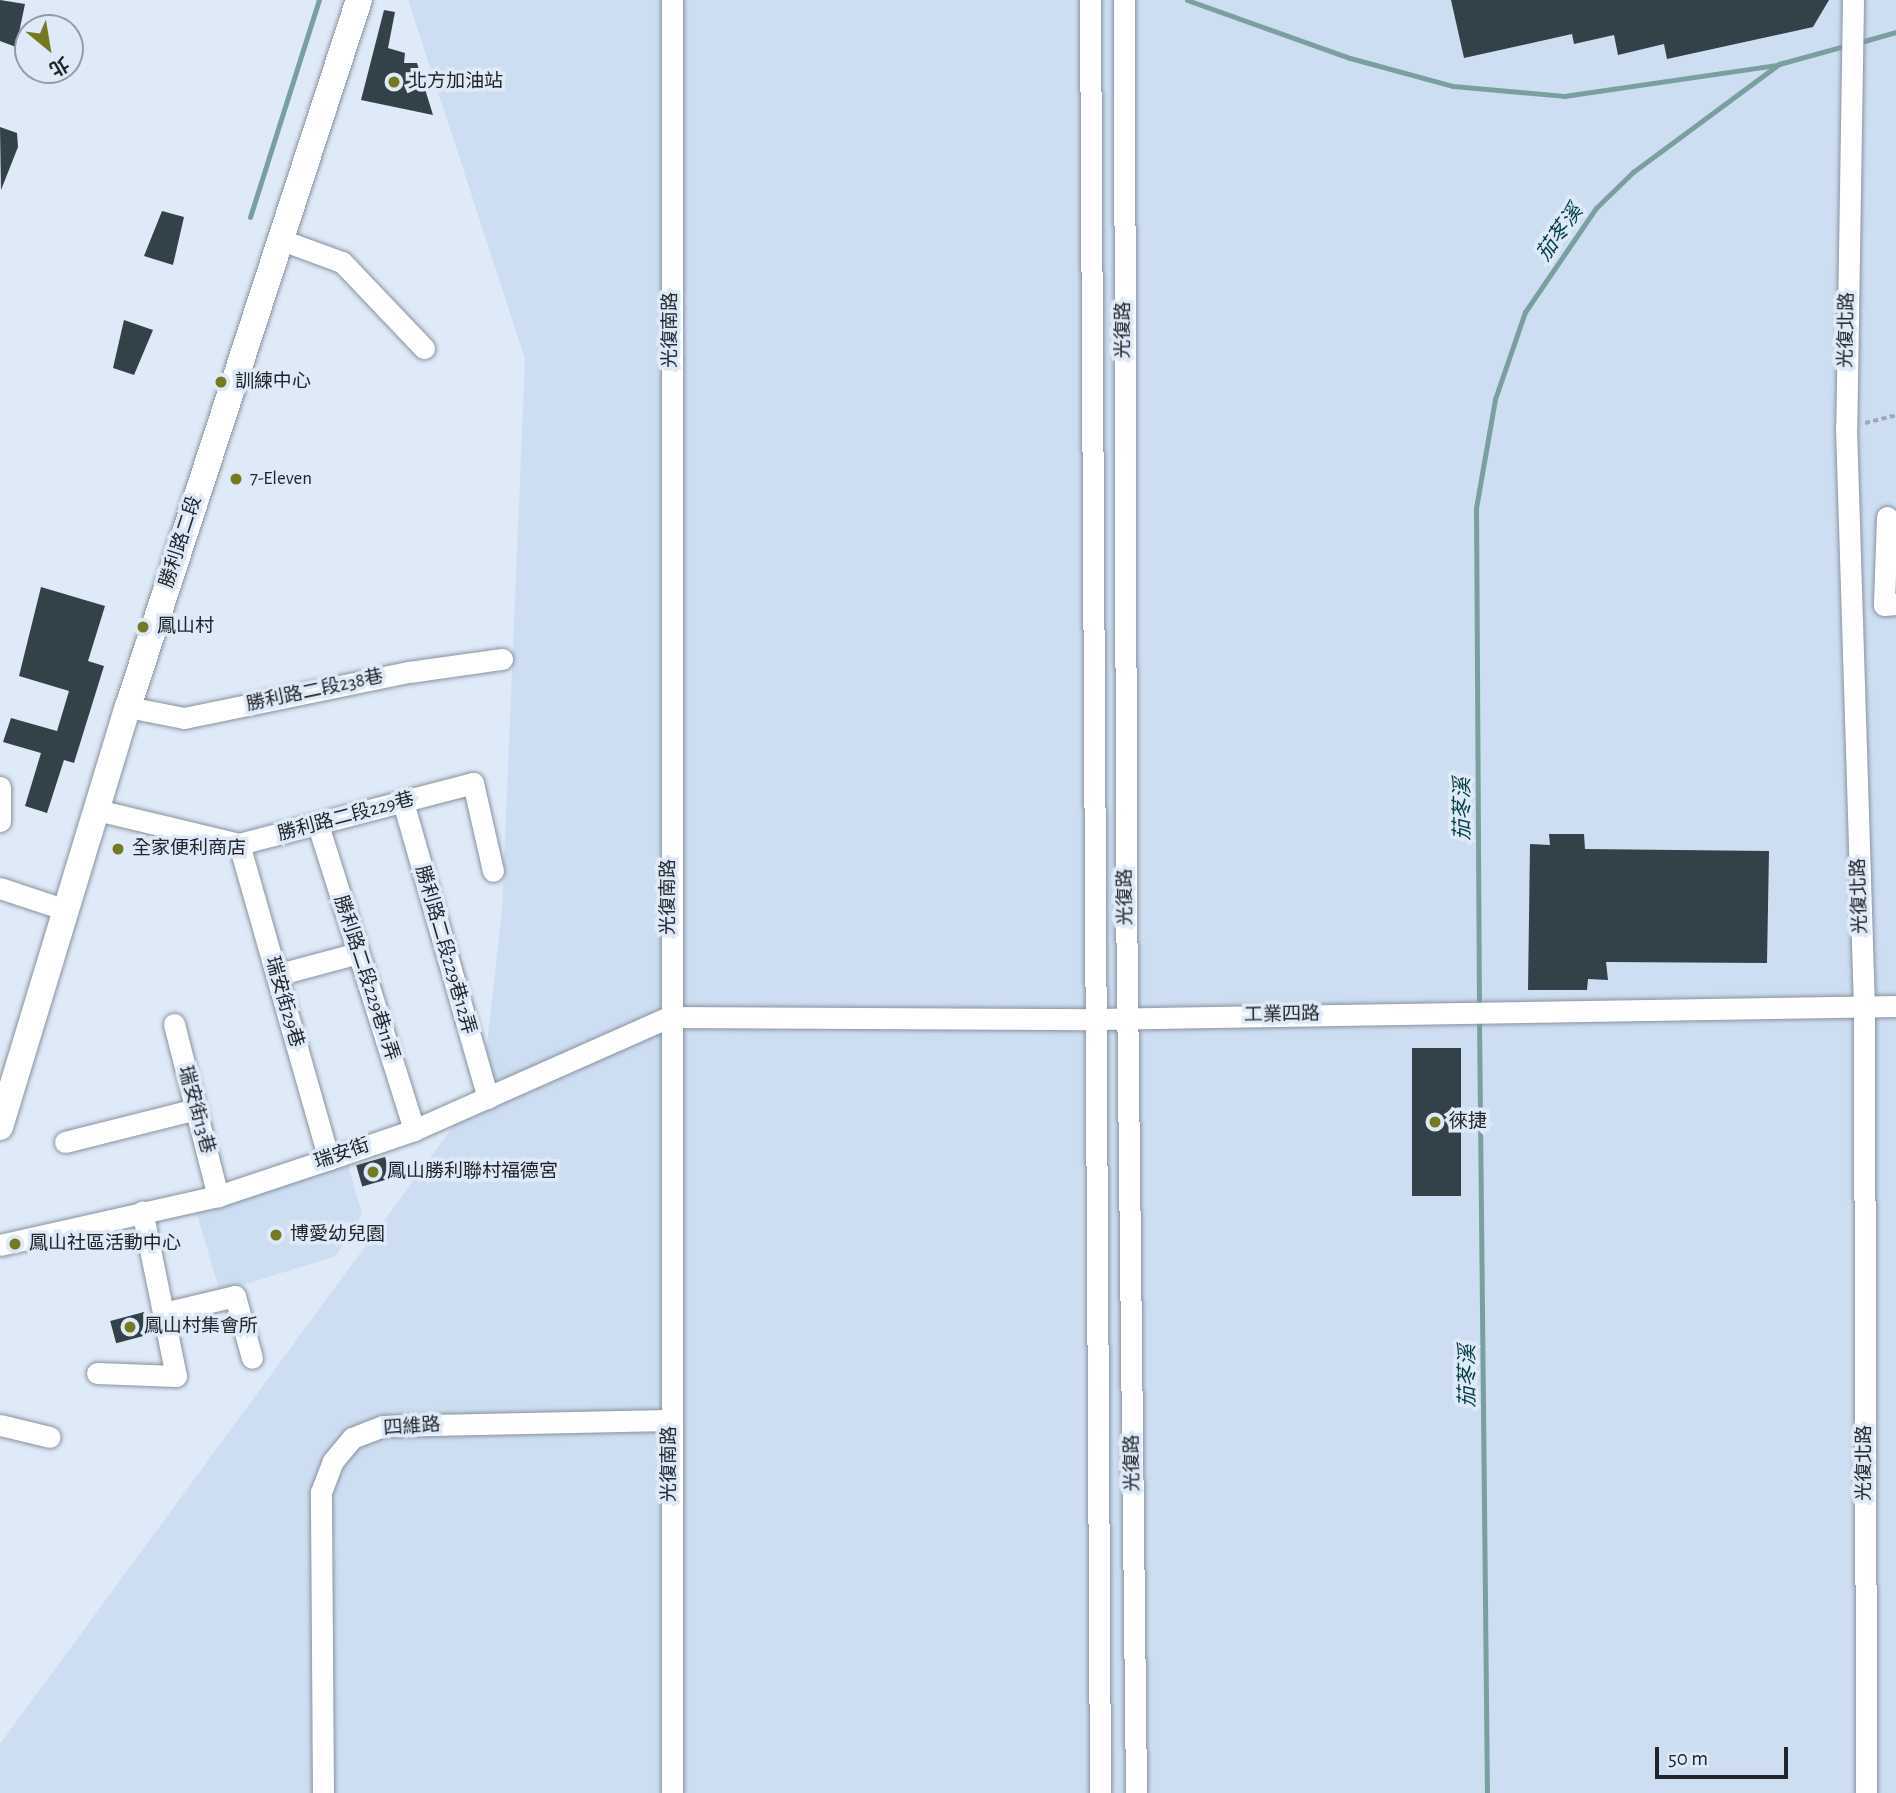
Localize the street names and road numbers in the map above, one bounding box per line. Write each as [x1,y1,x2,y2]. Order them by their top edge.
street label: 光復南路 [660,292,682,368]
street label: 光復北路 [1835,292,1859,368]
street label: 光復路 [1113,302,1135,358]
street label: 勝利路二段 [155,493,207,591]
street label: 勝利路二段238巷 [244,665,386,717]
street label: 勝利路二段229巷 [275,788,417,846]
street label: 光復北路 [1847,858,1873,934]
street label: 光復南路 [658,859,680,935]
street label: 勝利路二段229巷12弄 [410,863,480,1037]
street label: 光復路 [1114,868,1138,926]
street label: 勝利路二段229巷11弄 [329,893,403,1063]
street label: 瑞安街29巷 [260,954,308,1050]
street label: 工業四路 [1244,1003,1320,1027]
street label: 瑞安街13巷 [173,1063,219,1157]
street label: 瑞安街 [311,1134,373,1174]
street label: 四維路 [383,1414,441,1440]
street label: 光復北路 [1854,1425,1876,1501]
street label: 光復南路 [659,1426,681,1502]
street label: 光復路 [1121,1434,1145,1492]

